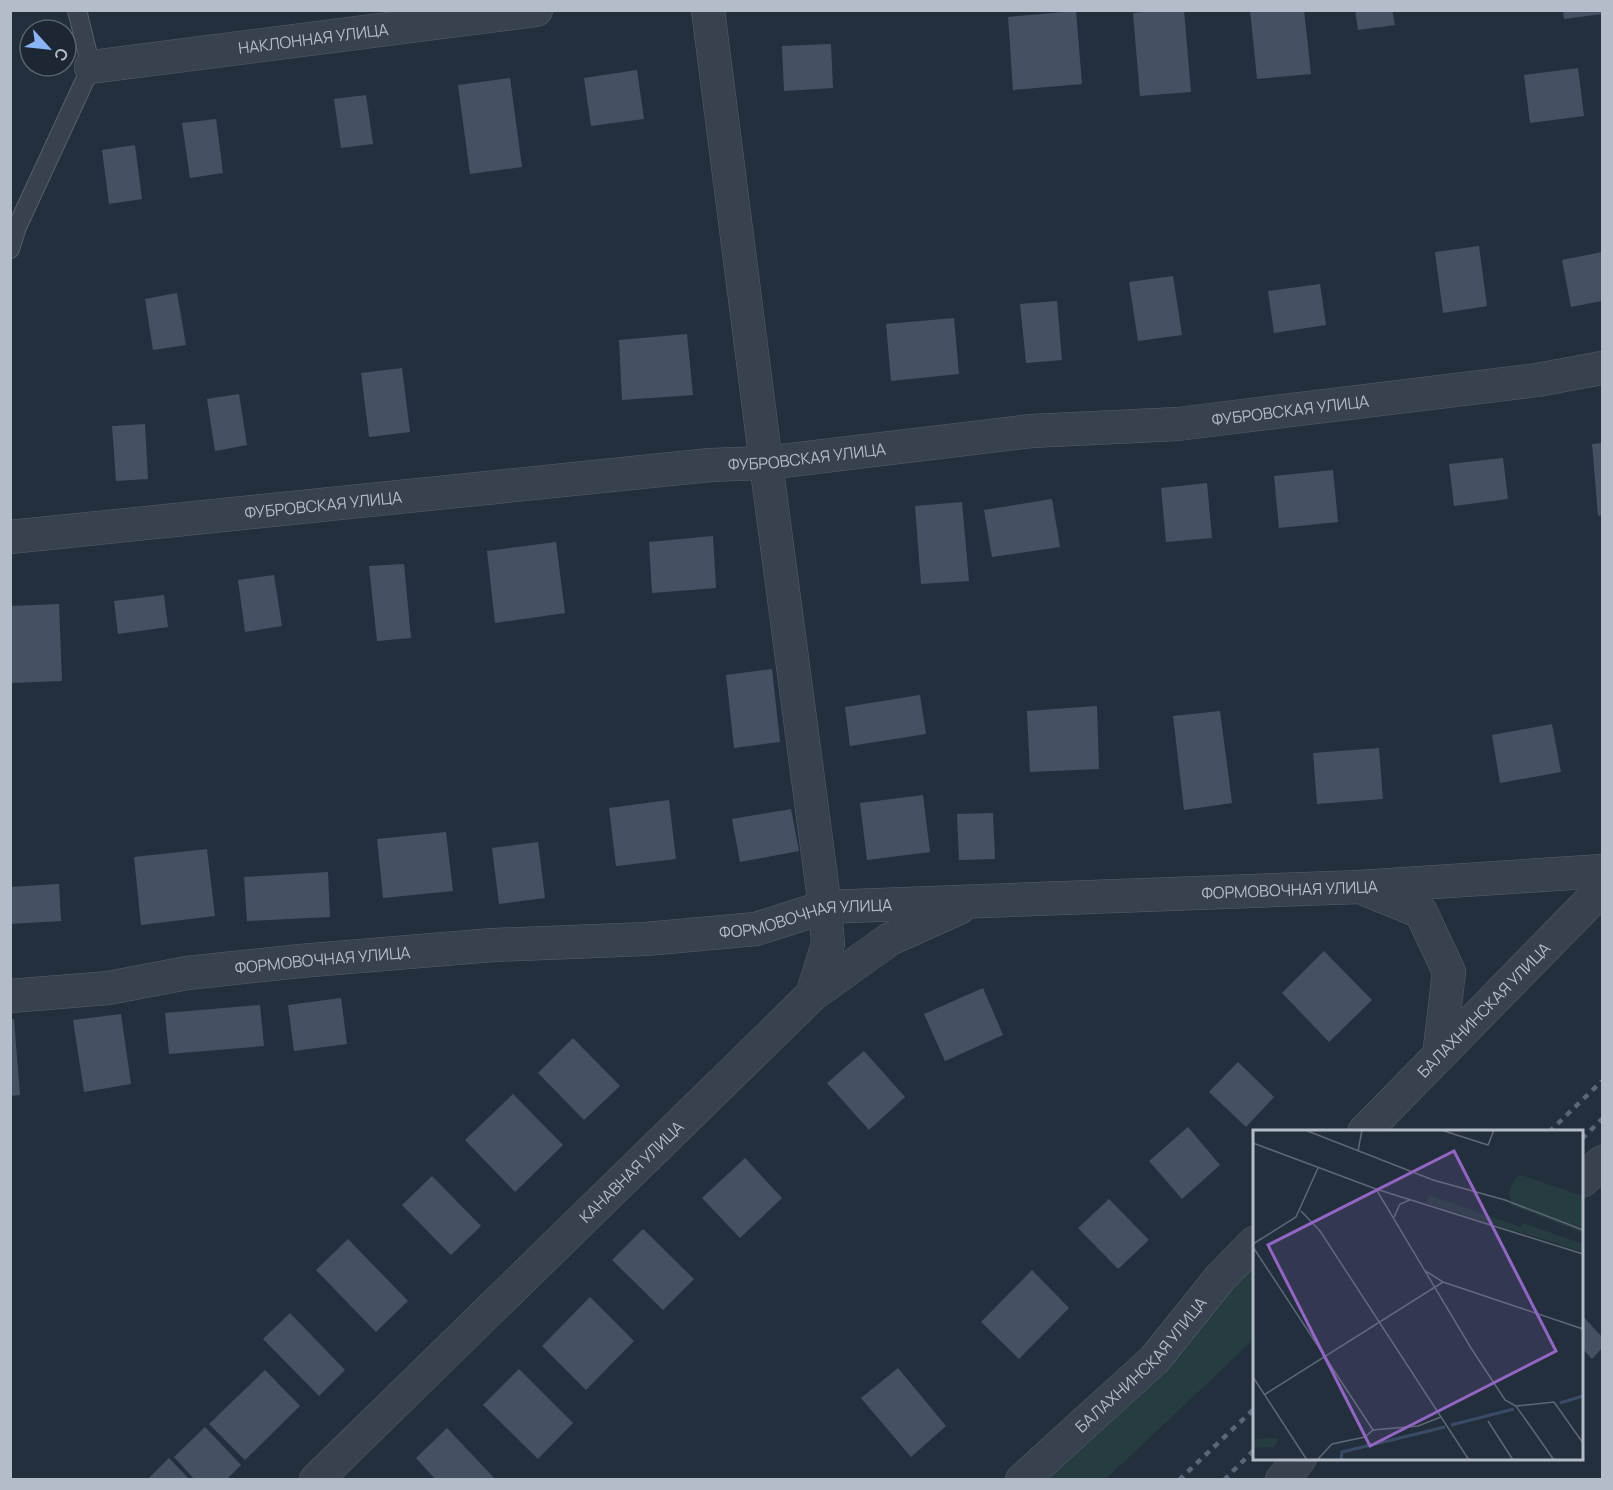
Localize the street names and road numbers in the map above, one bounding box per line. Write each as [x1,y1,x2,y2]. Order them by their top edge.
street label: НАКЛОННАЯ УЛИЦА [237,18,390,59]
street label: ФУБРОВСКАЯ УЛИЦА [1210,390,1370,431]
street label: ФУБРОВСКАЯ УЛИЦА [728,438,887,475]
street label: ФУБРОВСКАЯ УЛИЦА [243,486,403,524]
street label: ФОРМОВОЧНАЯ УЛИЦА [1201,875,1378,904]
street label: ФОРМОВОЧНАЯ УЛИЦА [718,893,893,943]
street label: БАЛАХНИНСКАЯ УЛИЦА [1412,937,1555,1082]
street label: ФОРМОВОЧНАЯ УЛИЦА [234,941,411,979]
street label: КАНАВНАЯ УЛИЦА [574,1116,688,1228]
street label: БАЛАХНИНСКАЯ УЛИЦА [1070,1292,1212,1437]

